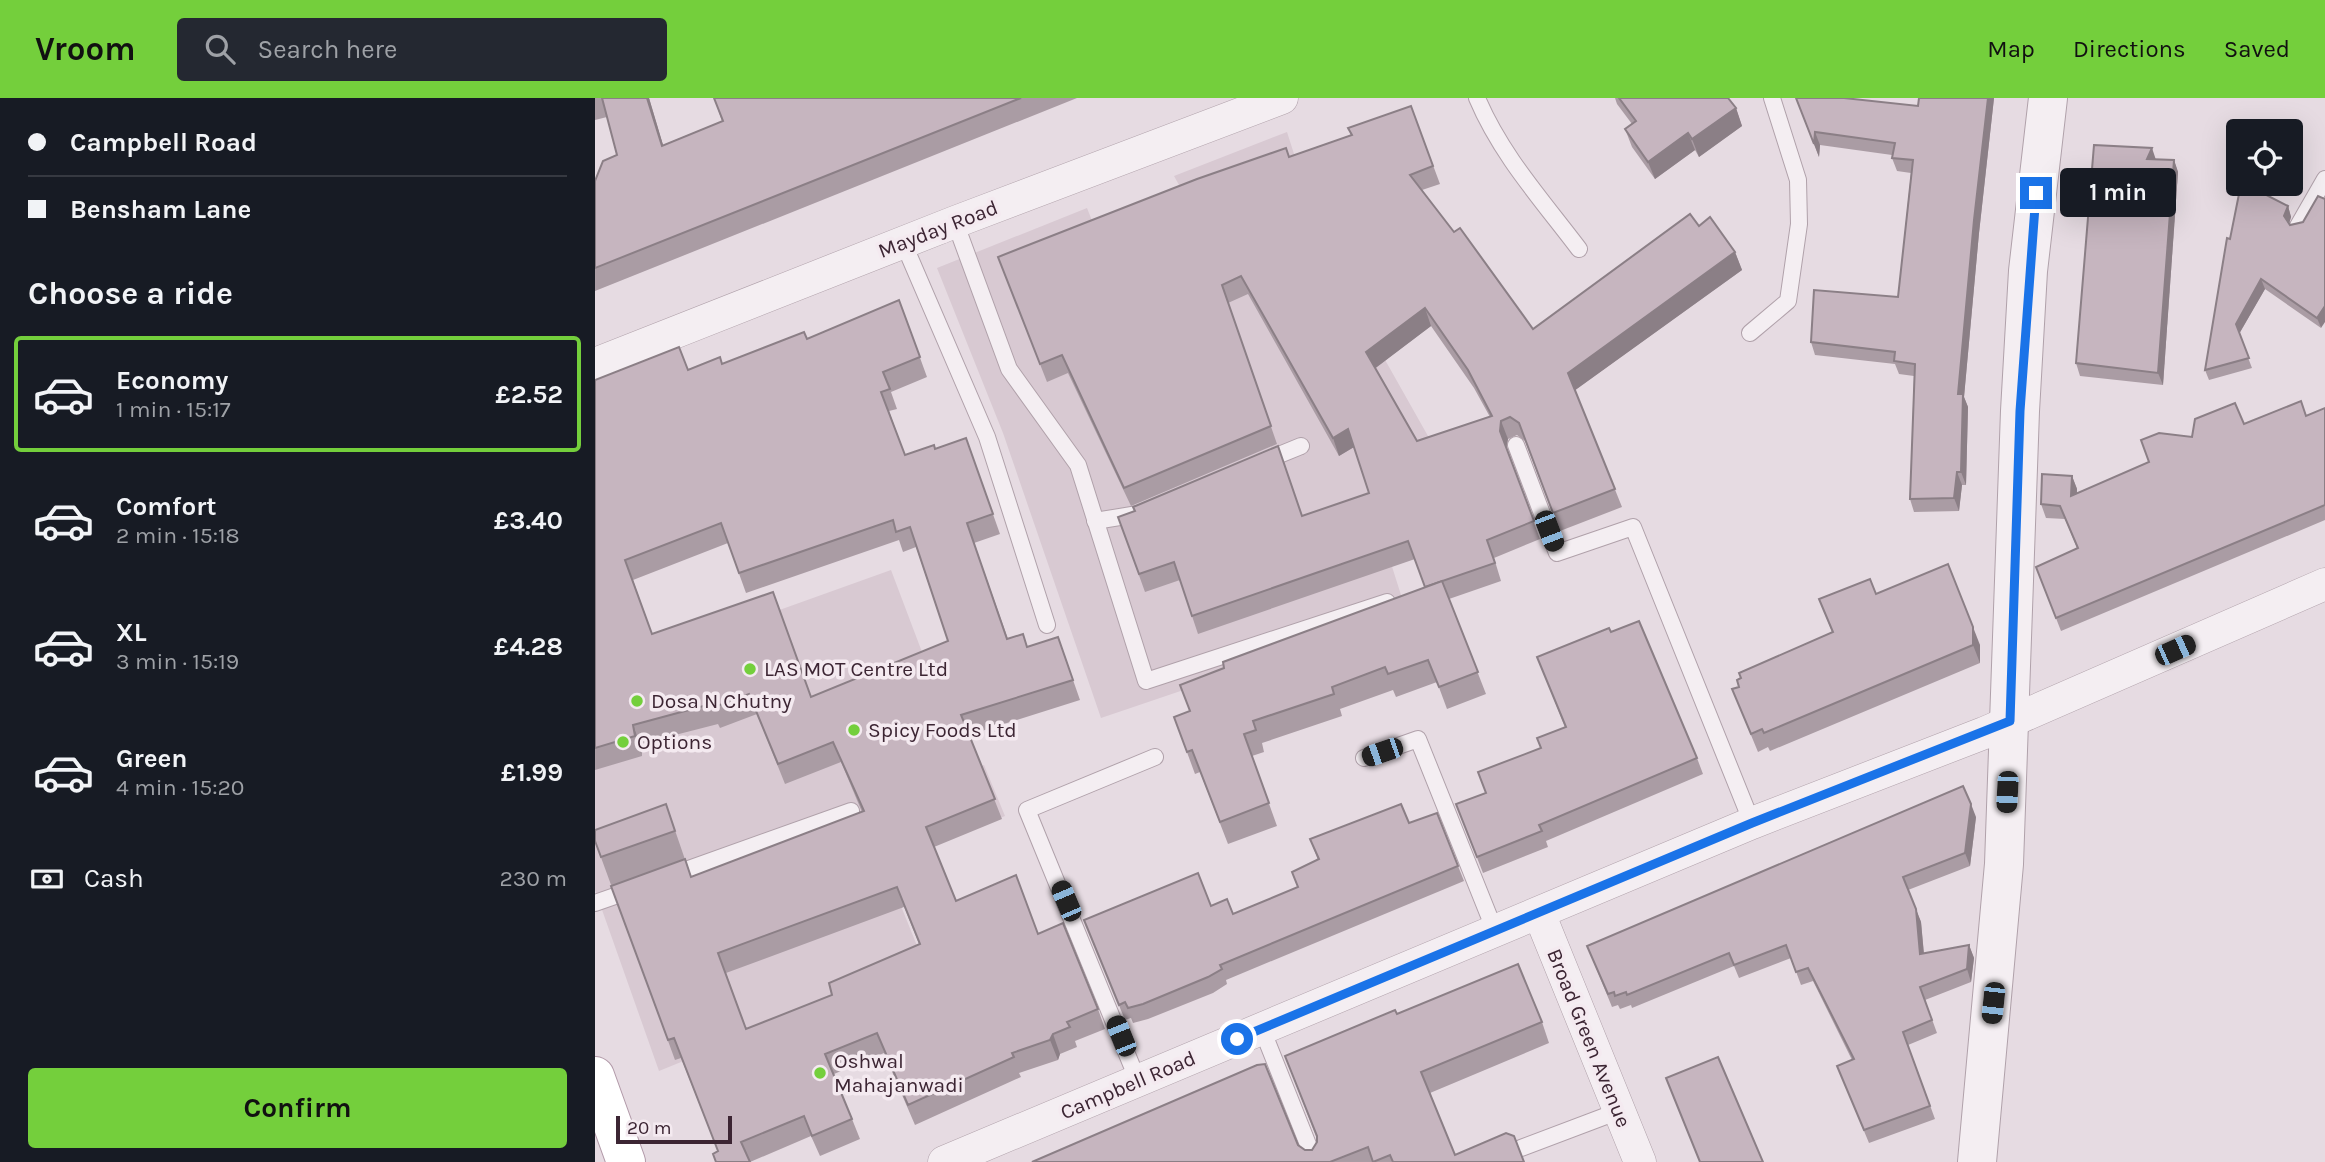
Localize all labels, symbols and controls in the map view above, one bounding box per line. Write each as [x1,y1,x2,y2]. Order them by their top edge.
search box [177,18,667,81]
text: Vroom [35,30,135,68]
icon: search [201,30,239,68]
text: Search here [257,34,397,65]
text: Map [1987,35,2035,63]
text: Directions [2073,35,2186,63]
text: Saved [2224,35,2290,63]
map controls [2226,119,2303,196]
button: locate [2226,119,2303,196]
text: Campbell Road [70,127,257,158]
callout: 1 min [2061,168,2176,217]
route end [2020,177,2052,209]
text: 1 min [2089,179,2147,206]
text: Bensham Lane [70,194,251,225]
street label: Mayday Road [875,195,1001,263]
text: Choose a ride [28,275,233,312]
icon: car [32,363,95,426]
text: Economy [116,365,228,396]
text: £2.52 [495,379,563,410]
text: 1 min · 15:17 [116,396,231,423]
icon: car [32,489,95,552]
text: Comfort [116,491,217,522]
text: £3.40 [494,505,563,536]
car [1532,508,1567,554]
text: 2 min · 15:18 [116,522,240,549]
icon: car [32,615,95,678]
text: XL [116,617,147,648]
text: £4.28 [494,631,563,662]
car [2152,632,2199,668]
text: 3 min · 15:19 [116,648,239,675]
place label: LAS MOT Centre Ltd [764,657,948,681]
marker: LAS MOT Centre Ltd [742,661,758,677]
place label: Dosa N Chutny [651,689,792,713]
marker: Dosa N Chutny [629,693,645,709]
place label: Spicy Foods Ltd [868,718,1017,742]
marker: Spicy Foods Ltd [846,722,862,738]
place label: Options [637,730,712,754]
marker: Options [615,734,631,750]
car [1359,735,1406,769]
icon: car [32,741,95,804]
text: Green [116,743,188,774]
text: £1.99 [501,757,563,788]
car [1996,770,2019,814]
text: 4 min · 15:20 [116,774,244,801]
icon: cash [28,860,66,898]
text: Cash [84,863,144,894]
text: 230 m [499,865,567,892]
car [1049,878,1084,924]
street label: Broad Green Avenue [1542,945,1636,1131]
car [1981,981,2006,1025]
car [1104,1013,1139,1059]
route start [1221,1023,1253,1055]
street label: Campbell Road [1057,1046,1199,1124]
place label: Oshwal Mahajanwadi [834,1049,964,1097]
marker: Oshwal Mahajanwadi [812,1065,828,1081]
button: Confirm [28,1068,567,1148]
scale bar [616,1113,731,1145]
text: 20 m [627,1117,672,1139]

